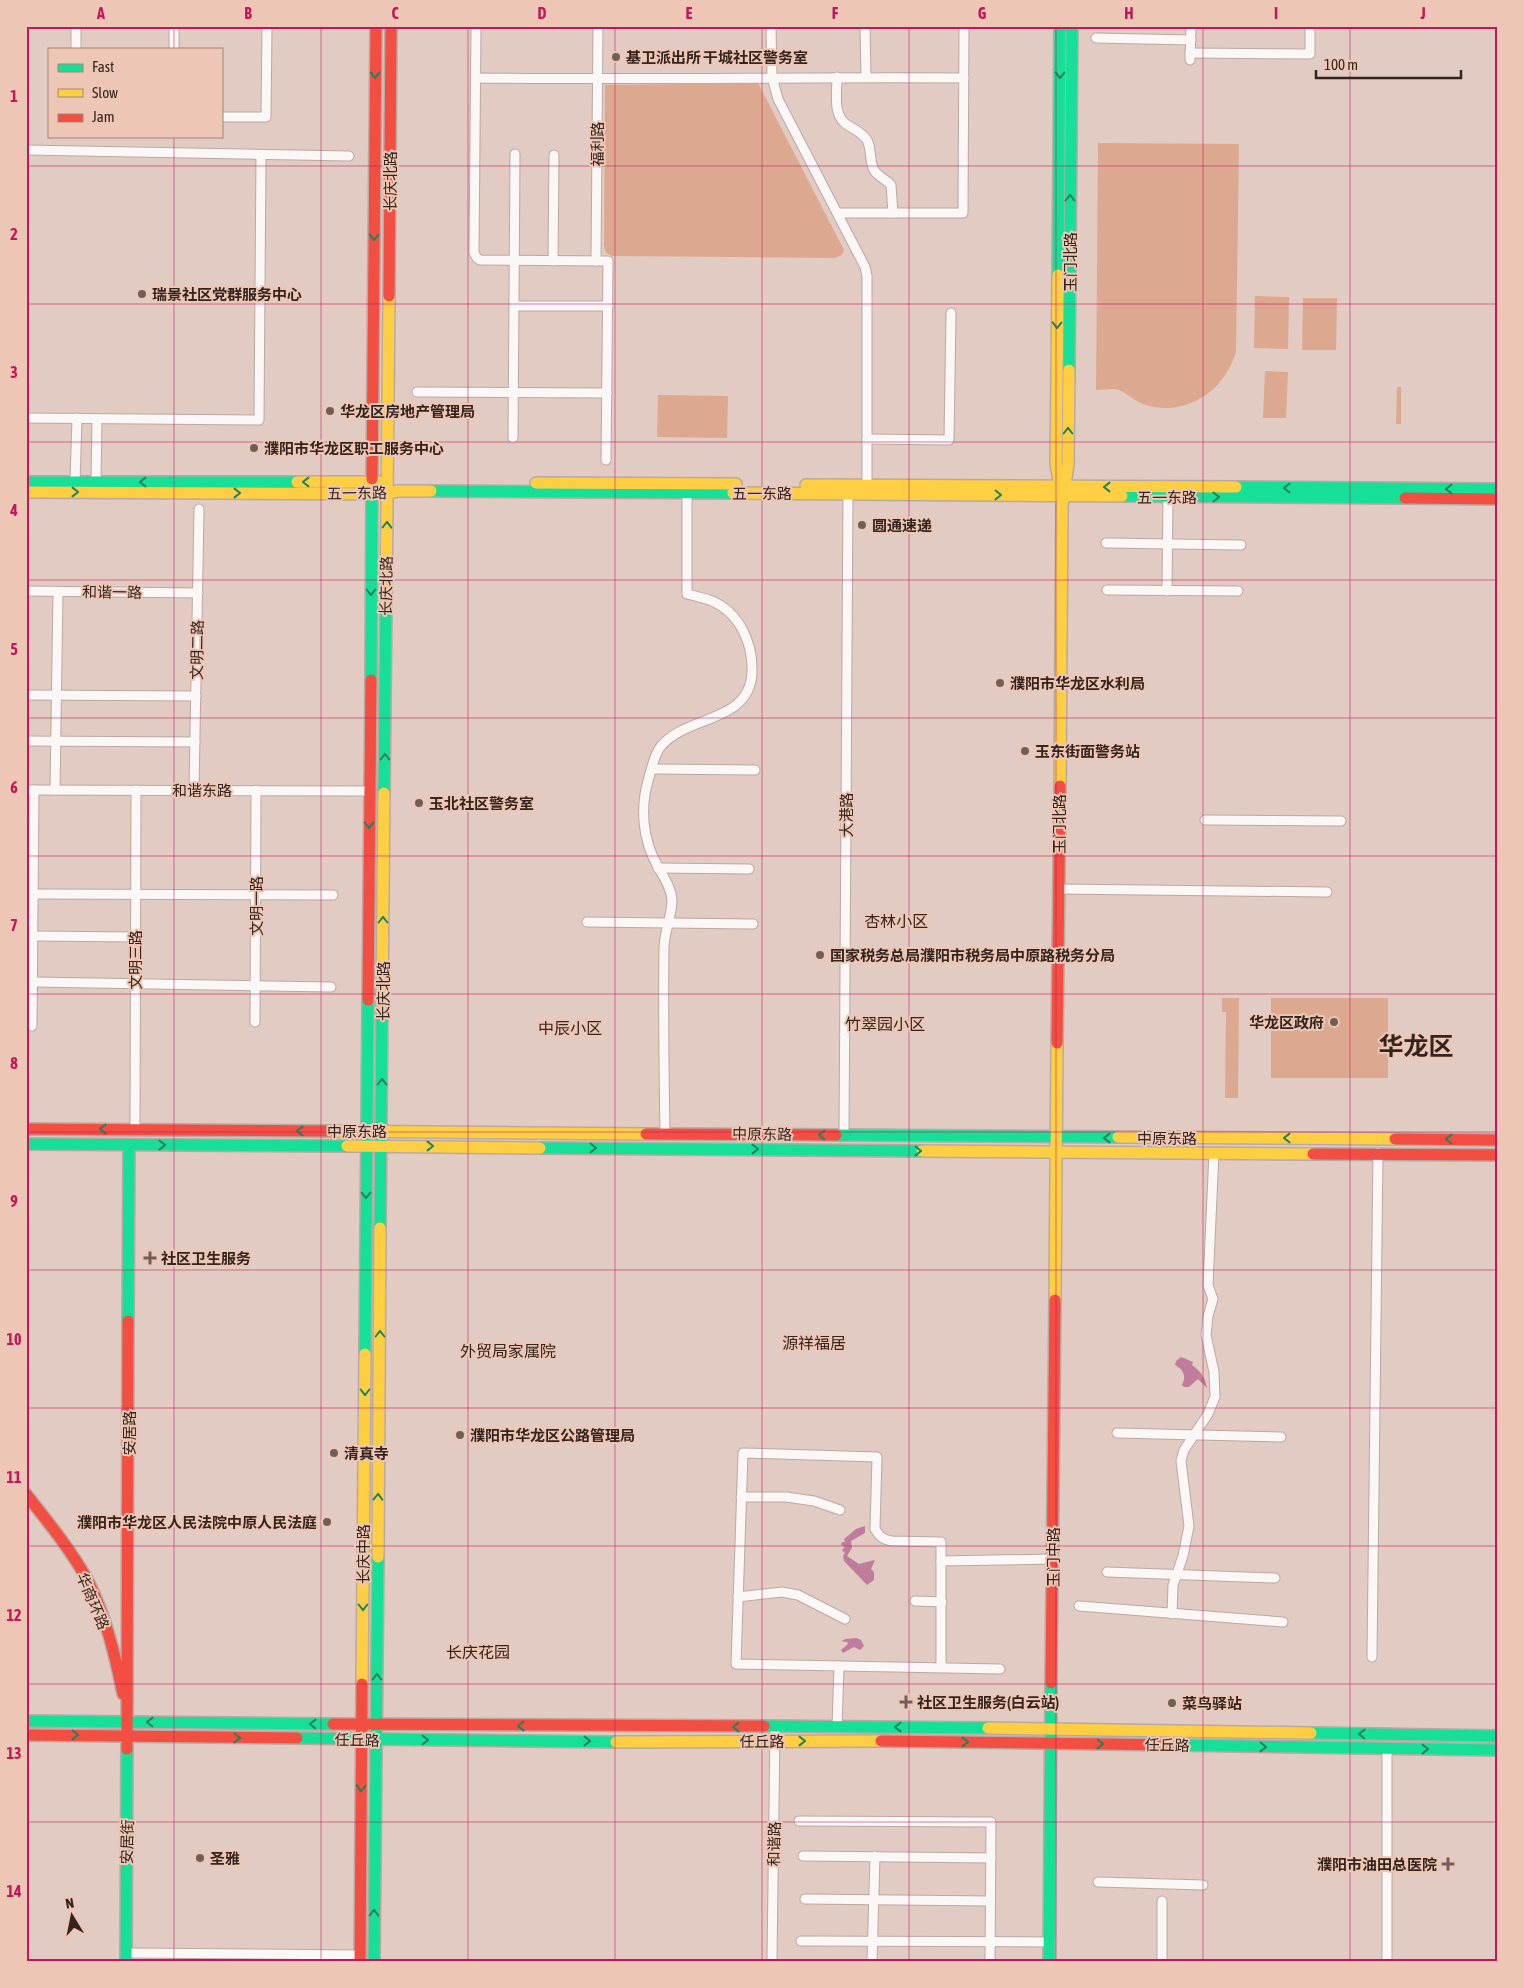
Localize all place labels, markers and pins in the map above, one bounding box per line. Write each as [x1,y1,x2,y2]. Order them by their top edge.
place label: 基卫派出所 干城社区警务室 [626,49,808,66]
marker: 基卫派出所 干城社区警务室 [610,51,622,63]
place label: 瑞景社区党群服务中心 [152,286,302,303]
marker: 瑞景社区党群服务中心 [136,288,148,300]
place label: 华龙区房地产管理局 [340,403,475,420]
marker: 华龙区房地产管理局 [324,405,336,417]
place label: 濮阳市华龙区职工服务中心 [264,440,444,457]
marker: 濮阳市华龙区职工服务中心 [248,442,260,454]
place label: 圆通速递 [872,517,932,534]
marker: 圆通速递 [856,519,868,531]
place label: 濮阳市华龙区水利局 [1010,675,1145,692]
marker: 濮阳市华龙区水利局 [994,677,1006,689]
place label: 玉东街面警务站 [1035,743,1140,760]
marker: 玉东街面警务站 [1019,745,1031,757]
place label: 玉北社区警务室 [429,795,534,812]
marker: 玉北社区警务室 [413,797,425,809]
place label: 国家税务总局濮阳市税务局中原路税务分局 [830,947,1115,964]
marker: 国家税务总局濮阳市税务局中原路税务分局 [814,949,826,961]
place label: 华龙区政府 [1249,1014,1324,1031]
marker: 华龙区政府 [1328,1016,1340,1028]
place label: 社区卫生服务 [161,1250,251,1267]
marker: 社区卫生服务 [143,1251,157,1265]
place label: 濮阳市华龙区公路管理局 [470,1427,635,1444]
marker: 濮阳市华龙区公路管理局 [454,1429,466,1441]
place label: 清真寺 [344,1445,389,1462]
marker: 清真寺 [328,1447,340,1459]
place label: 濮阳市华龙区人民法院中原人民法庭 [77,1514,317,1531]
marker: 濮阳市华龙区人民法院中原人民法庭 [321,1516,333,1528]
place label: 社区卫生服务(白云站) [917,1694,1059,1711]
marker: 社区卫生服务(白云站) [899,1695,913,1709]
place label: 菜鸟驿站 [1182,1695,1242,1712]
marker: 菜鸟驿站 [1166,1697,1178,1709]
place label: 圣雅 [210,1850,240,1867]
marker: 圣雅 [194,1852,206,1864]
place label: 濮阳市油田总医院 [1317,1856,1437,1873]
marker: 濮阳市油田总医院 [1441,1857,1455,1871]

